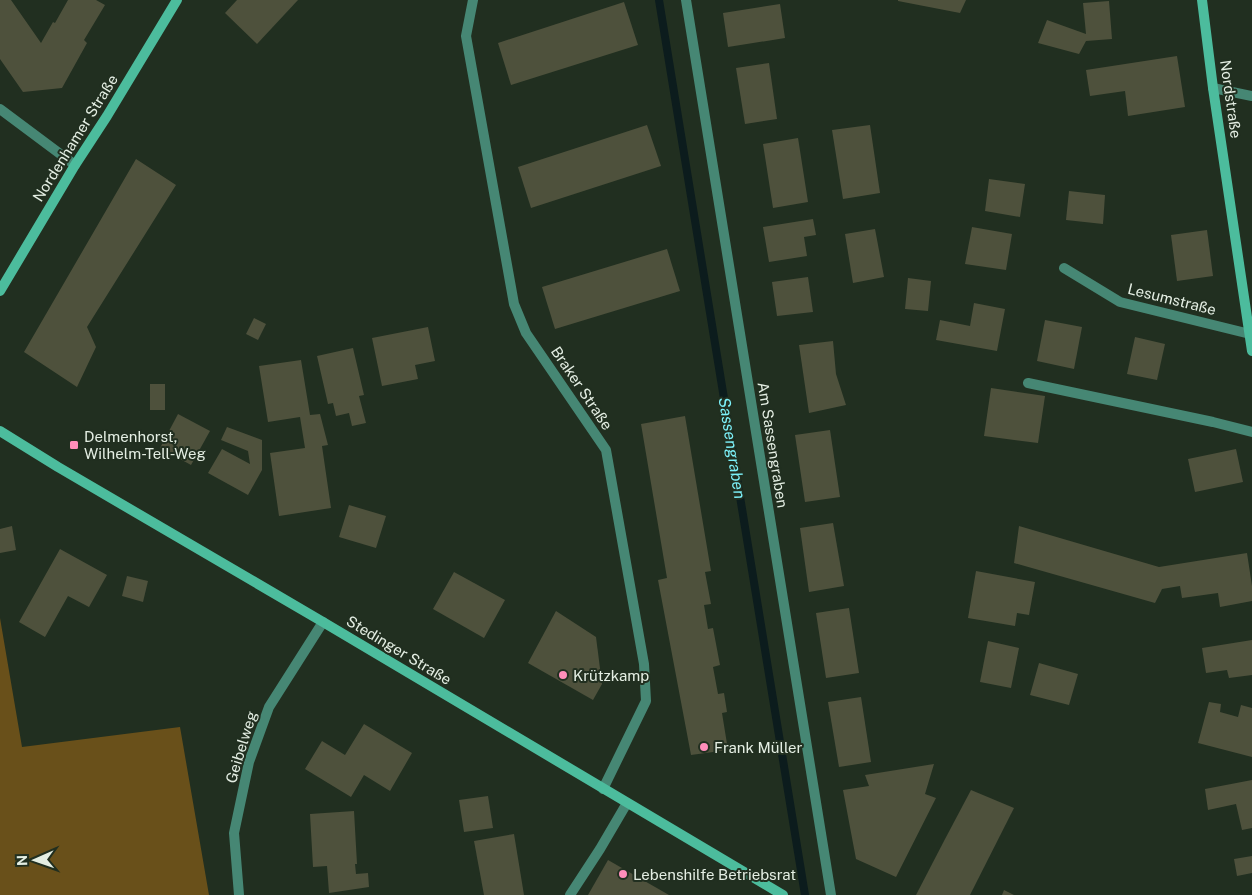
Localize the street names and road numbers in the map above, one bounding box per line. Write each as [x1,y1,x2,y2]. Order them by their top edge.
street label: Nordstraße [1217,59,1245,139]
street label: Nordenhamer Straße [29,71,121,205]
street label: Lesumstraße [1126,280,1218,318]
street label: Braker Straße [548,343,616,433]
street label: Am Sassengraben [755,381,791,509]
street label: Stedinger Straße [343,612,455,688]
street label: Geibelweg [222,709,260,785]

